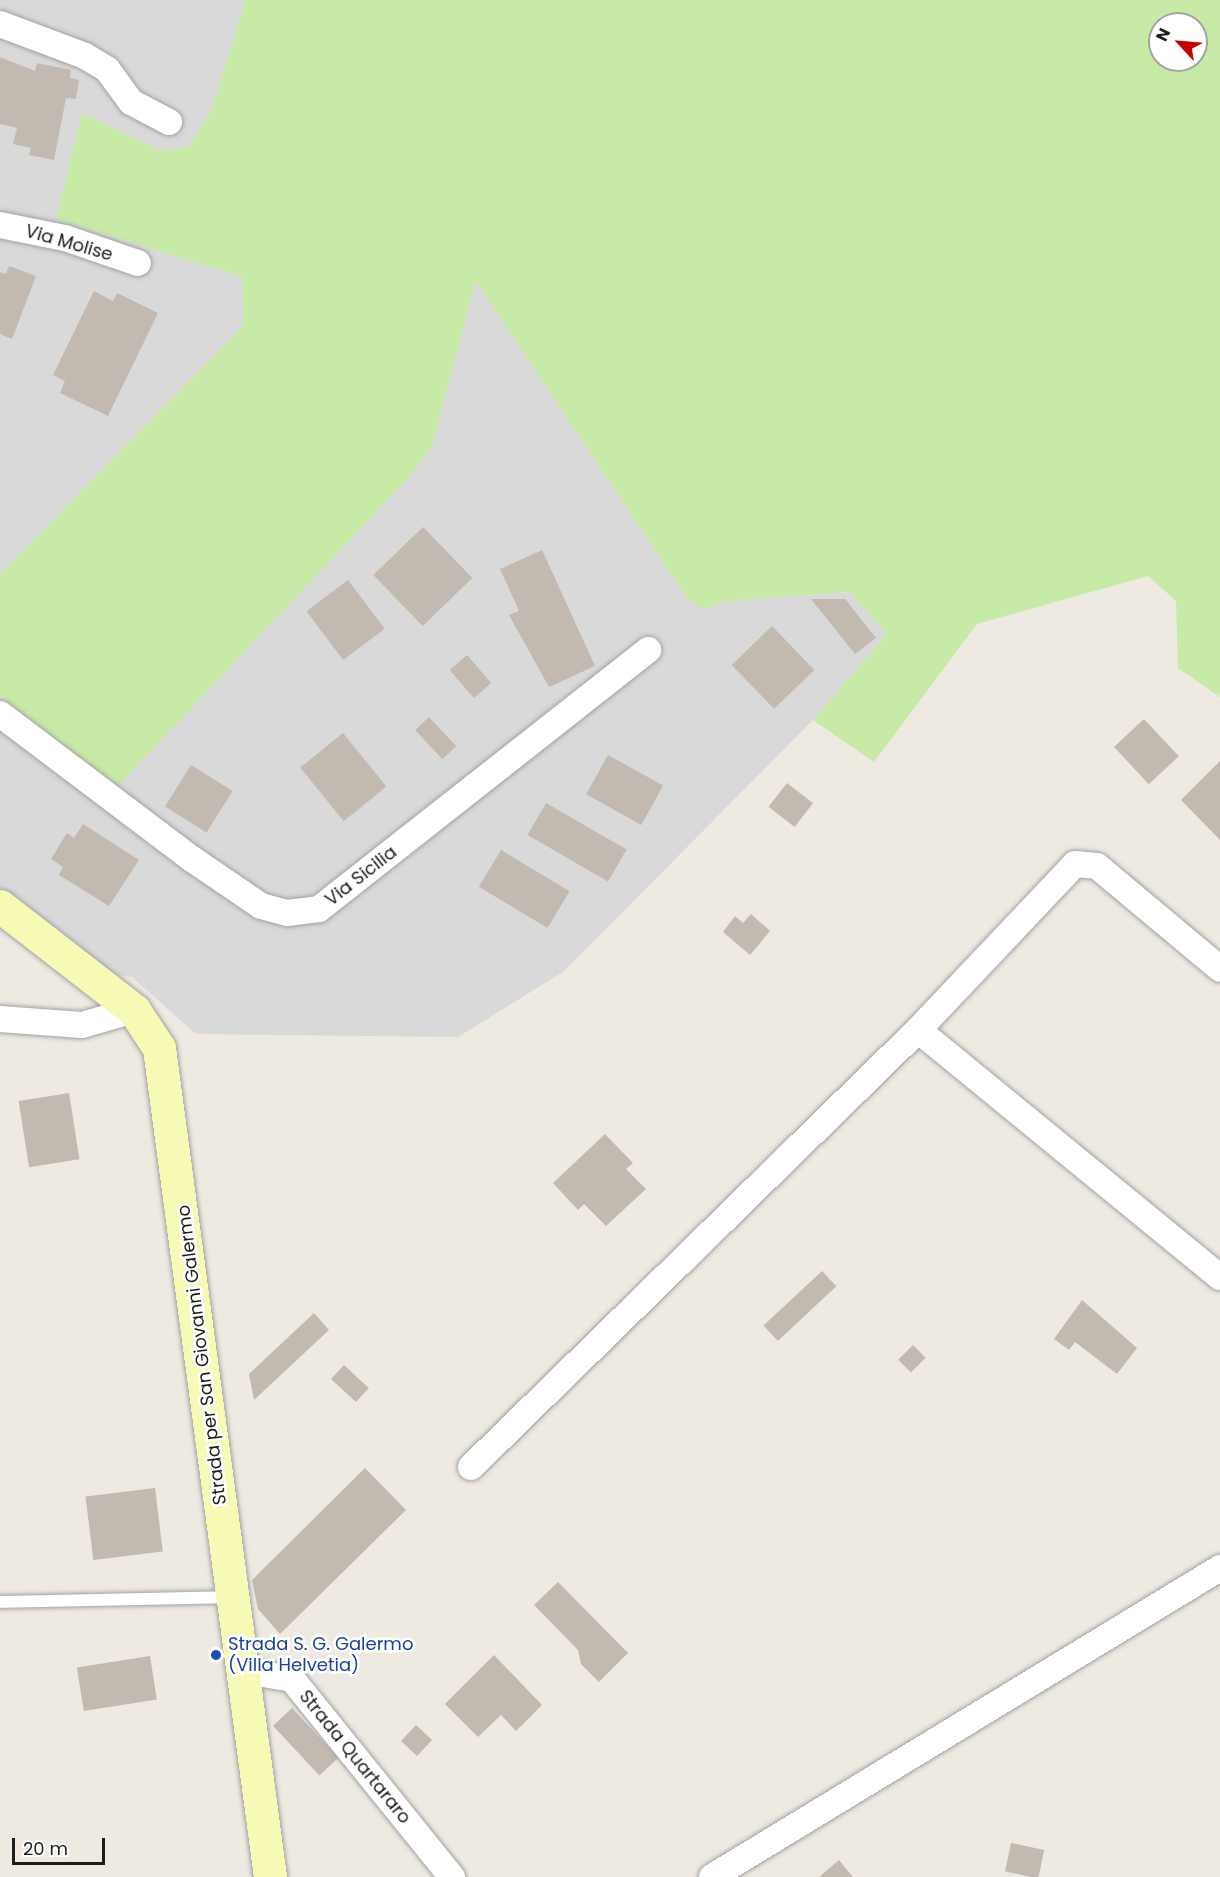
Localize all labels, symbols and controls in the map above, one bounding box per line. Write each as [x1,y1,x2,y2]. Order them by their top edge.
north arrow [1148,12,1208,72]
text: N [1150,24,1176,45]
street label: Via Molise [23,220,115,266]
street label: Via Sicilia [321,841,401,911]
street label: Strada per San Giovanni Galermo [173,1204,231,1506]
place label: Strada S. G. Galermo (Villa Helvetia) [228,1634,413,1676]
marker: Strada S. G. Galermo (Villa Helvetia) [209,1648,223,1662]
street label: Strada Quartararo [295,1686,415,1828]
scale bar [15,1826,108,1864]
text: 20 m [23,1836,68,1861]

